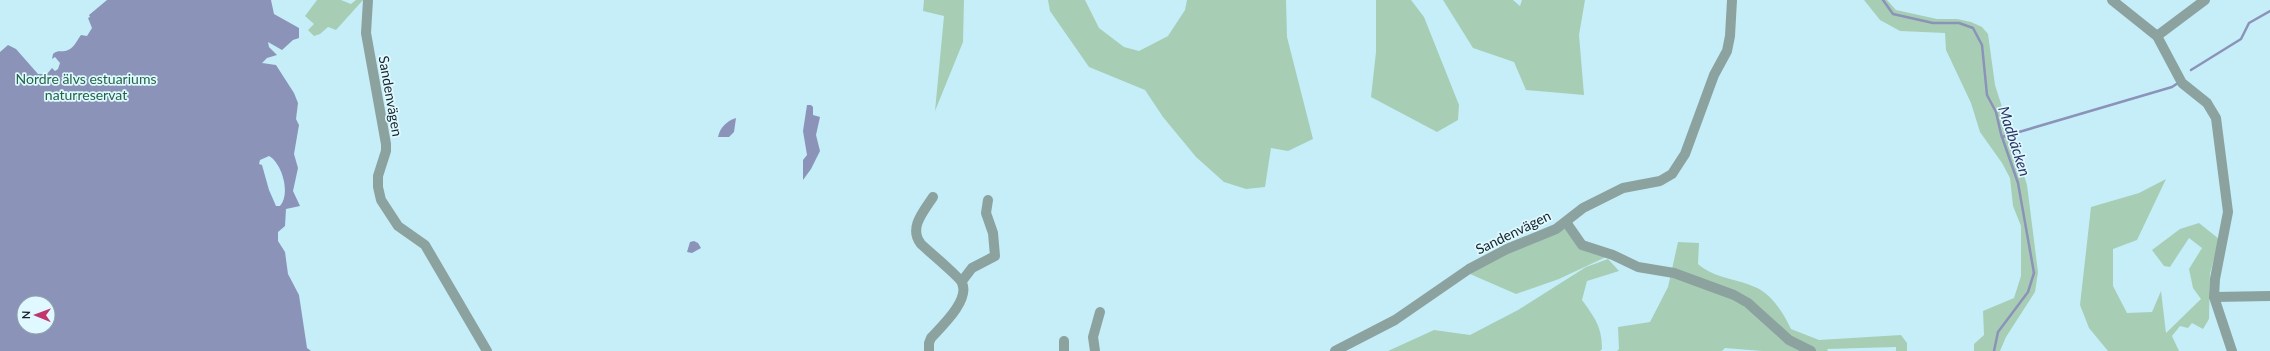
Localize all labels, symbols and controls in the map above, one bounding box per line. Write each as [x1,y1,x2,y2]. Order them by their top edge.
street label: Sandenvägen [376,54,406,138]
park label: Nordre älvs estuariums naturreservat [16,70,156,103]
water label: Madbäcken [1995,104,2035,178]
street label: Sandenvägen [1473,206,1553,258]
north arrow [16,295,56,335]
text: N [19,310,32,319]

